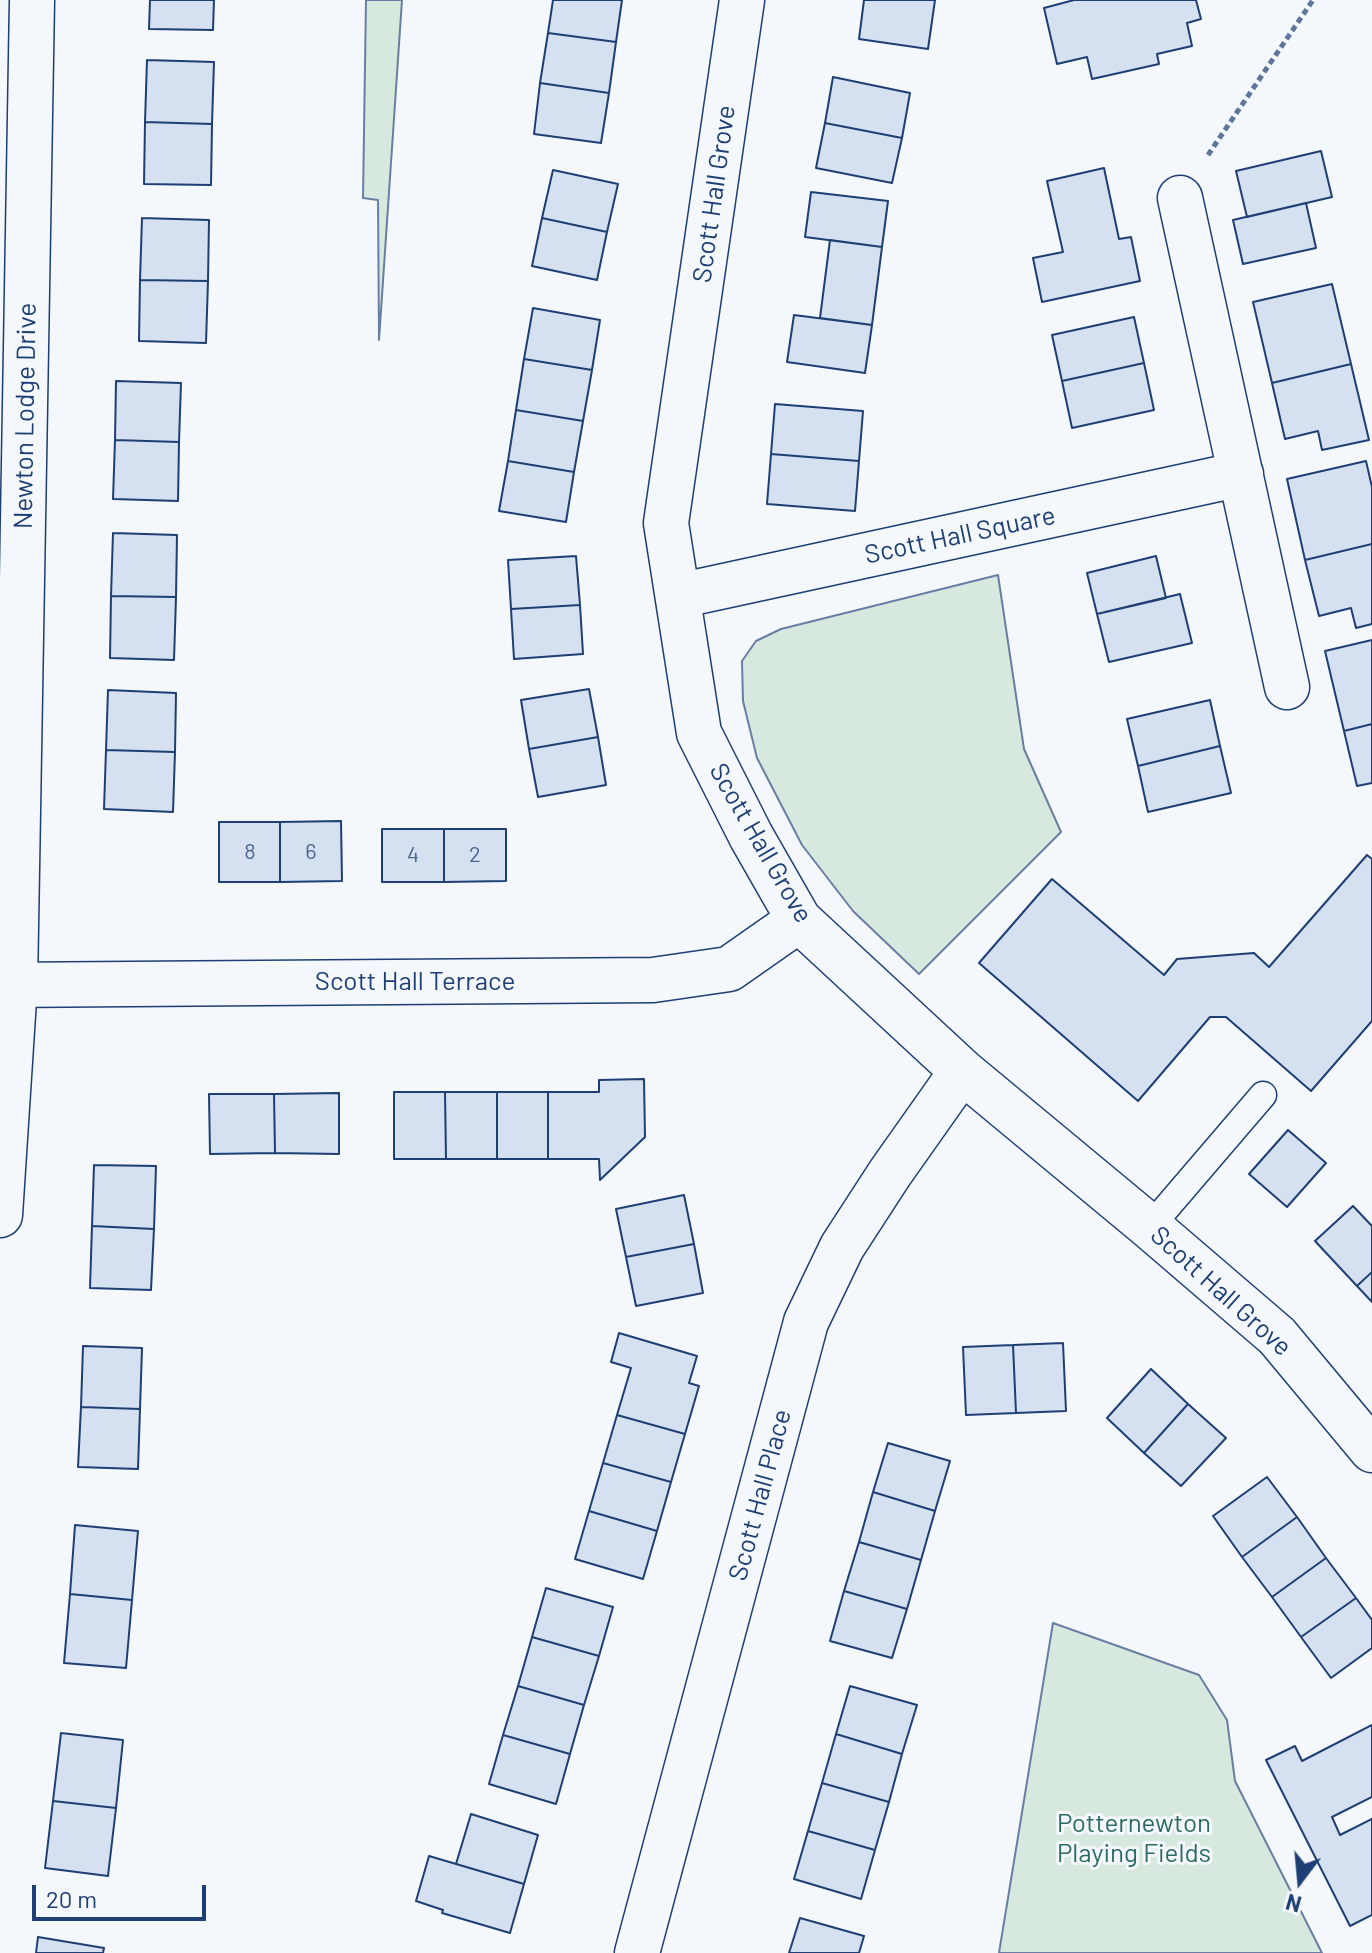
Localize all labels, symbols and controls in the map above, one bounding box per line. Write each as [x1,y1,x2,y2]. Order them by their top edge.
street label: Scott Hall Grove [686,103,742,285]
street label: Newton Lodge Drive [7,303,43,529]
street label: Scott Hall Square [862,500,1058,570]
street label: Scott Hall Grove [703,758,819,928]
house number: 8 [244,839,256,865]
house number: 6 [305,839,317,865]
house number: 4 [407,842,419,868]
house number: 2 [469,842,481,868]
street label: Scott Hall Terrace [315,965,515,997]
street label: Scott Hall Grove [1144,1220,1298,1362]
street label: Scott Hall Place [722,1406,798,1584]
park label: Potternewton Playing Fields [1057,1807,1211,1868]
north arrow [1260,1841,1340,1921]
scale bar [36,1869,210,1919]
text: 20 m [46,1884,97,1913]
text: N [1283,1890,1304,1919]

